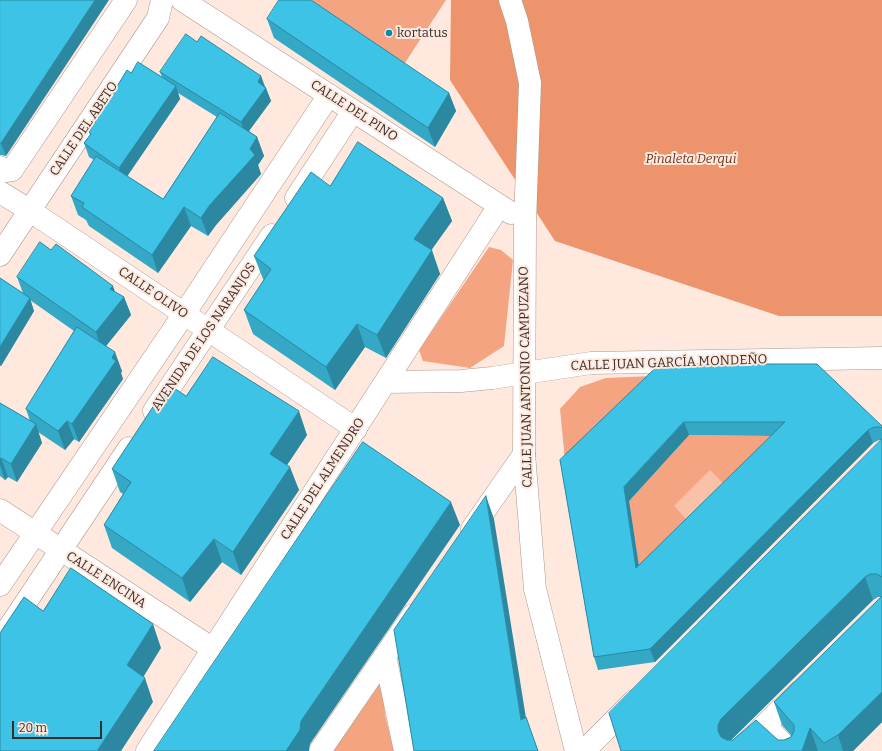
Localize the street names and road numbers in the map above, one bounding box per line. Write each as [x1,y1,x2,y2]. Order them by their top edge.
street label: CALLE DEL PINO [307,77,401,145]
street label: CALLE DEL ABETO [47,79,121,179]
street label: AVENIDA DE LOS NARANJOS [149,260,259,414]
street label: CALLE OLIVO [115,264,191,322]
street label: CALLE JUAN ANTONIO CAMPUZANO [516,266,536,488]
street label: CALLE JUAN GARCÍA MONDEÑO [570,352,768,374]
street label: CALLE DEL ALMENDRO [278,415,368,543]
street label: CALLE ENCINA [63,548,149,612]

